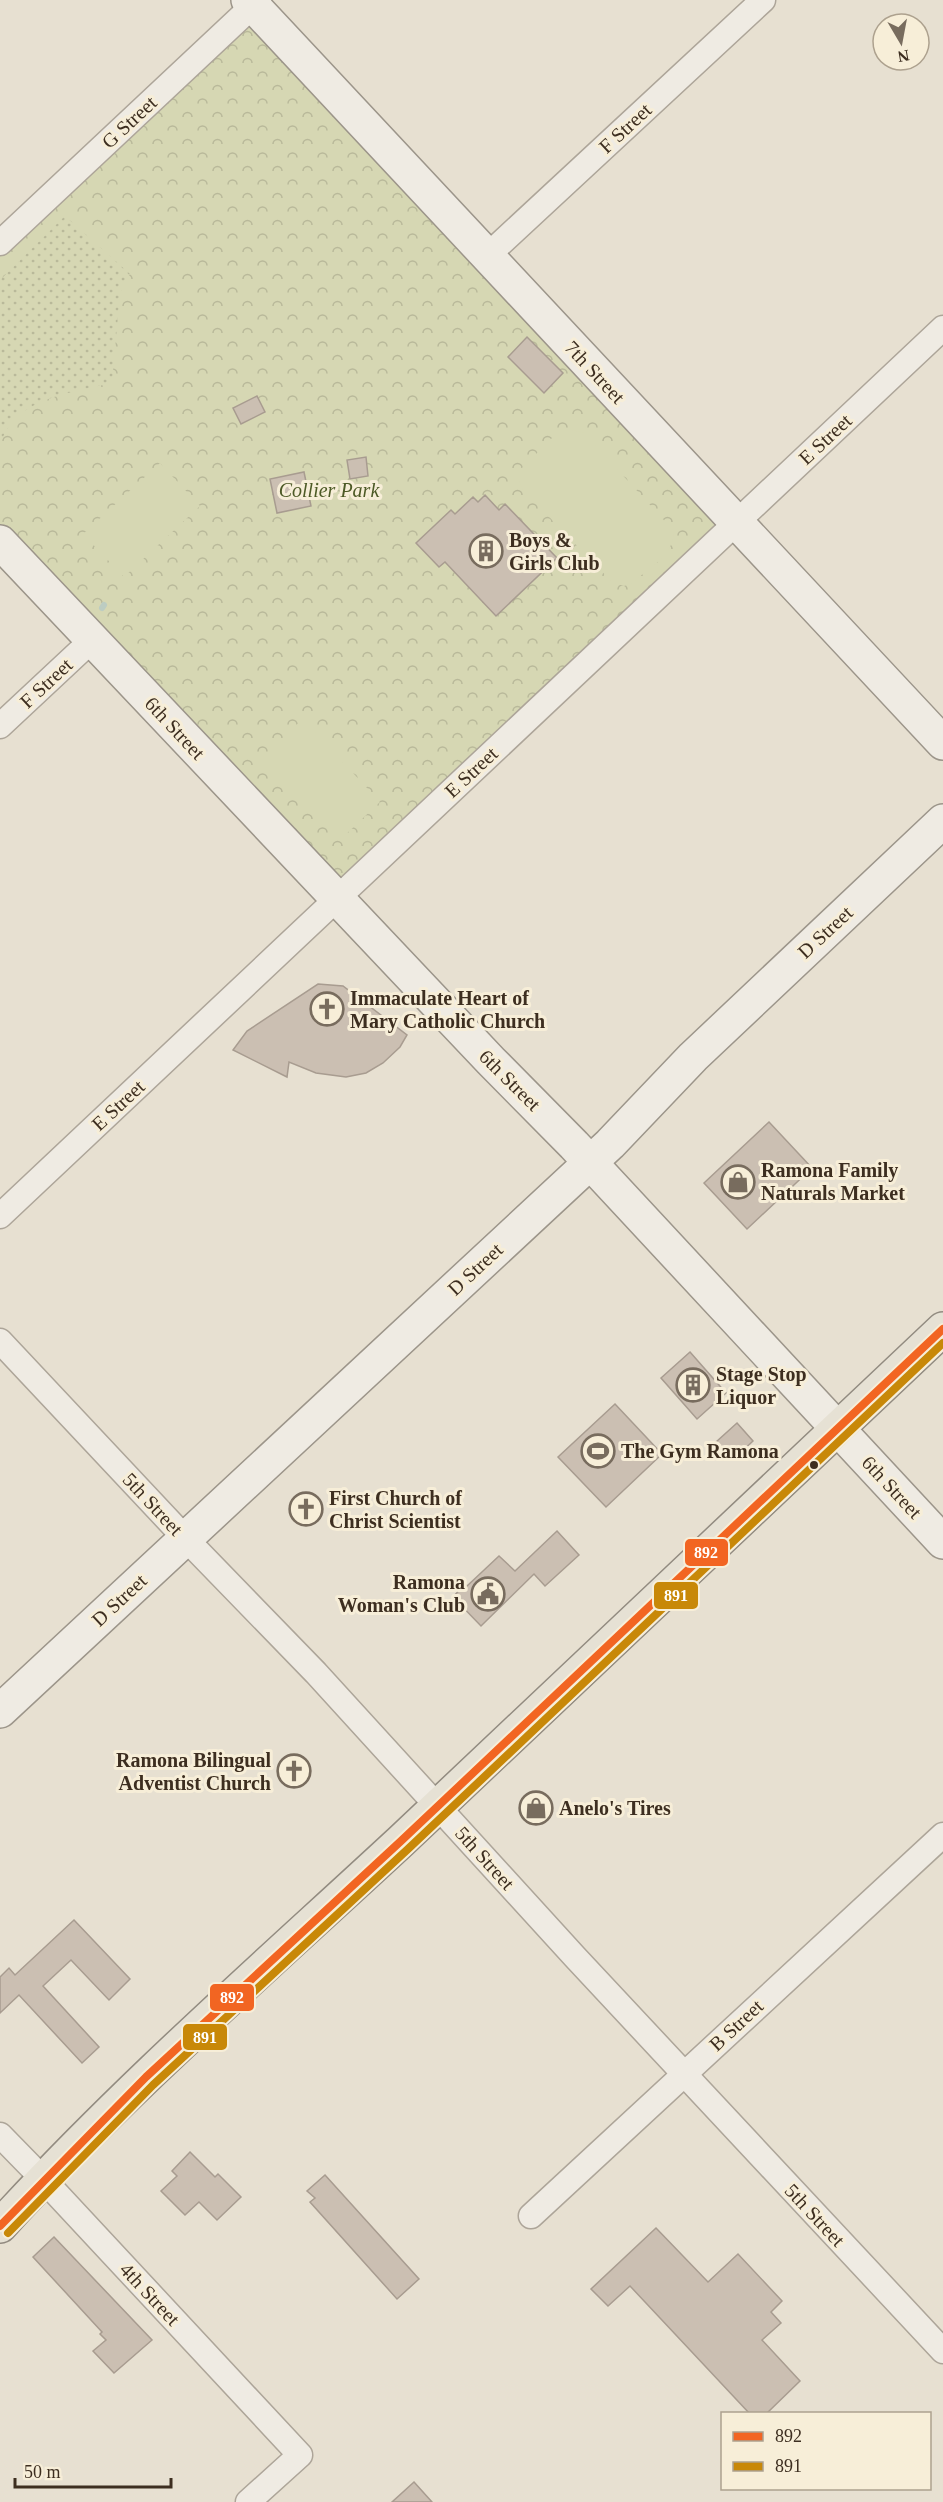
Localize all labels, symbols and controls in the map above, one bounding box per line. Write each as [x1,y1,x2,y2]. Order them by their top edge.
north arrow [871,12,931,72]
text: N [896,47,911,66]
street label: G Street [97,91,161,153]
street label: F Street [595,98,656,157]
street label: 7th Street [561,336,630,408]
street label: E Street [794,409,856,469]
park label: Collier Park [279,479,380,501]
place label: Boys & Girls Club [509,529,600,574]
building icon: Boys & Girls Club [468,533,504,569]
street label: F Street [16,653,77,712]
street label: 6th Street [141,692,210,764]
street label: E Street [440,742,502,802]
street label: D Street [793,901,857,963]
place label: Immaculate Heart of Mary Catholic Church [350,987,545,1033]
church icon: Immaculate Heart of Mary Catholic Church [309,991,345,1027]
street label: 6th Street [475,1045,545,1115]
street label: E Street [87,1075,149,1135]
place label: Ramona Family Naturals Market [761,1159,905,1204]
shop icon: Ramona Family Naturals Market [720,1164,756,1200]
street label: D Street [443,1238,507,1300]
place label: Stage Stop Liquor [716,1363,807,1409]
building icon: Stage Stop Liquor [675,1367,711,1403]
sports icon: The Gym Ramona [580,1433,616,1469]
place label: The Gym Ramona [621,1440,779,1463]
street label: 6th Street [858,1451,927,1523]
unlabelled marker [808,1459,820,1471]
street label: 5th Street [119,1468,188,1540]
place label: First Church of Christ Scientist [329,1487,462,1532]
church icon: First Church of Christ Scientist [288,1491,324,1527]
line badge: 892 [684,1538,729,1567]
text: 892 [694,1544,718,1561]
street label: D Street [87,1569,151,1631]
place label: Ramona Woman's Club [338,1571,465,1616]
public building icon: Ramona Woman's Club [470,1576,506,1612]
line badge: 891 [653,1581,699,1610]
text: 891 [664,1587,688,1604]
place label: Ramona Bilingual Adventist Church [116,1749,271,1794]
church icon: Ramona Bilingual Adventist Church [276,1753,312,1789]
shop icon: Anelo's Tires [518,1790,554,1826]
place label: Anelo's Tires [559,1797,671,1819]
street label: 5th Street [451,1822,519,1894]
line badge: 892 [209,1983,255,2012]
text: 892 [220,1989,244,2006]
street label: B Street [705,1994,768,2055]
line badge: 891 [182,2023,228,2051]
text: 891 [193,2029,217,2046]
street label: 5th Street [781,2179,850,2251]
street label: 4th Street [116,2258,185,2330]
legend [721,2412,931,2490]
text: 892 [775,2426,802,2446]
scale bar [15,2451,171,2489]
text: 891 [775,2456,802,2476]
text: 50 m [24,2462,61,2482]

